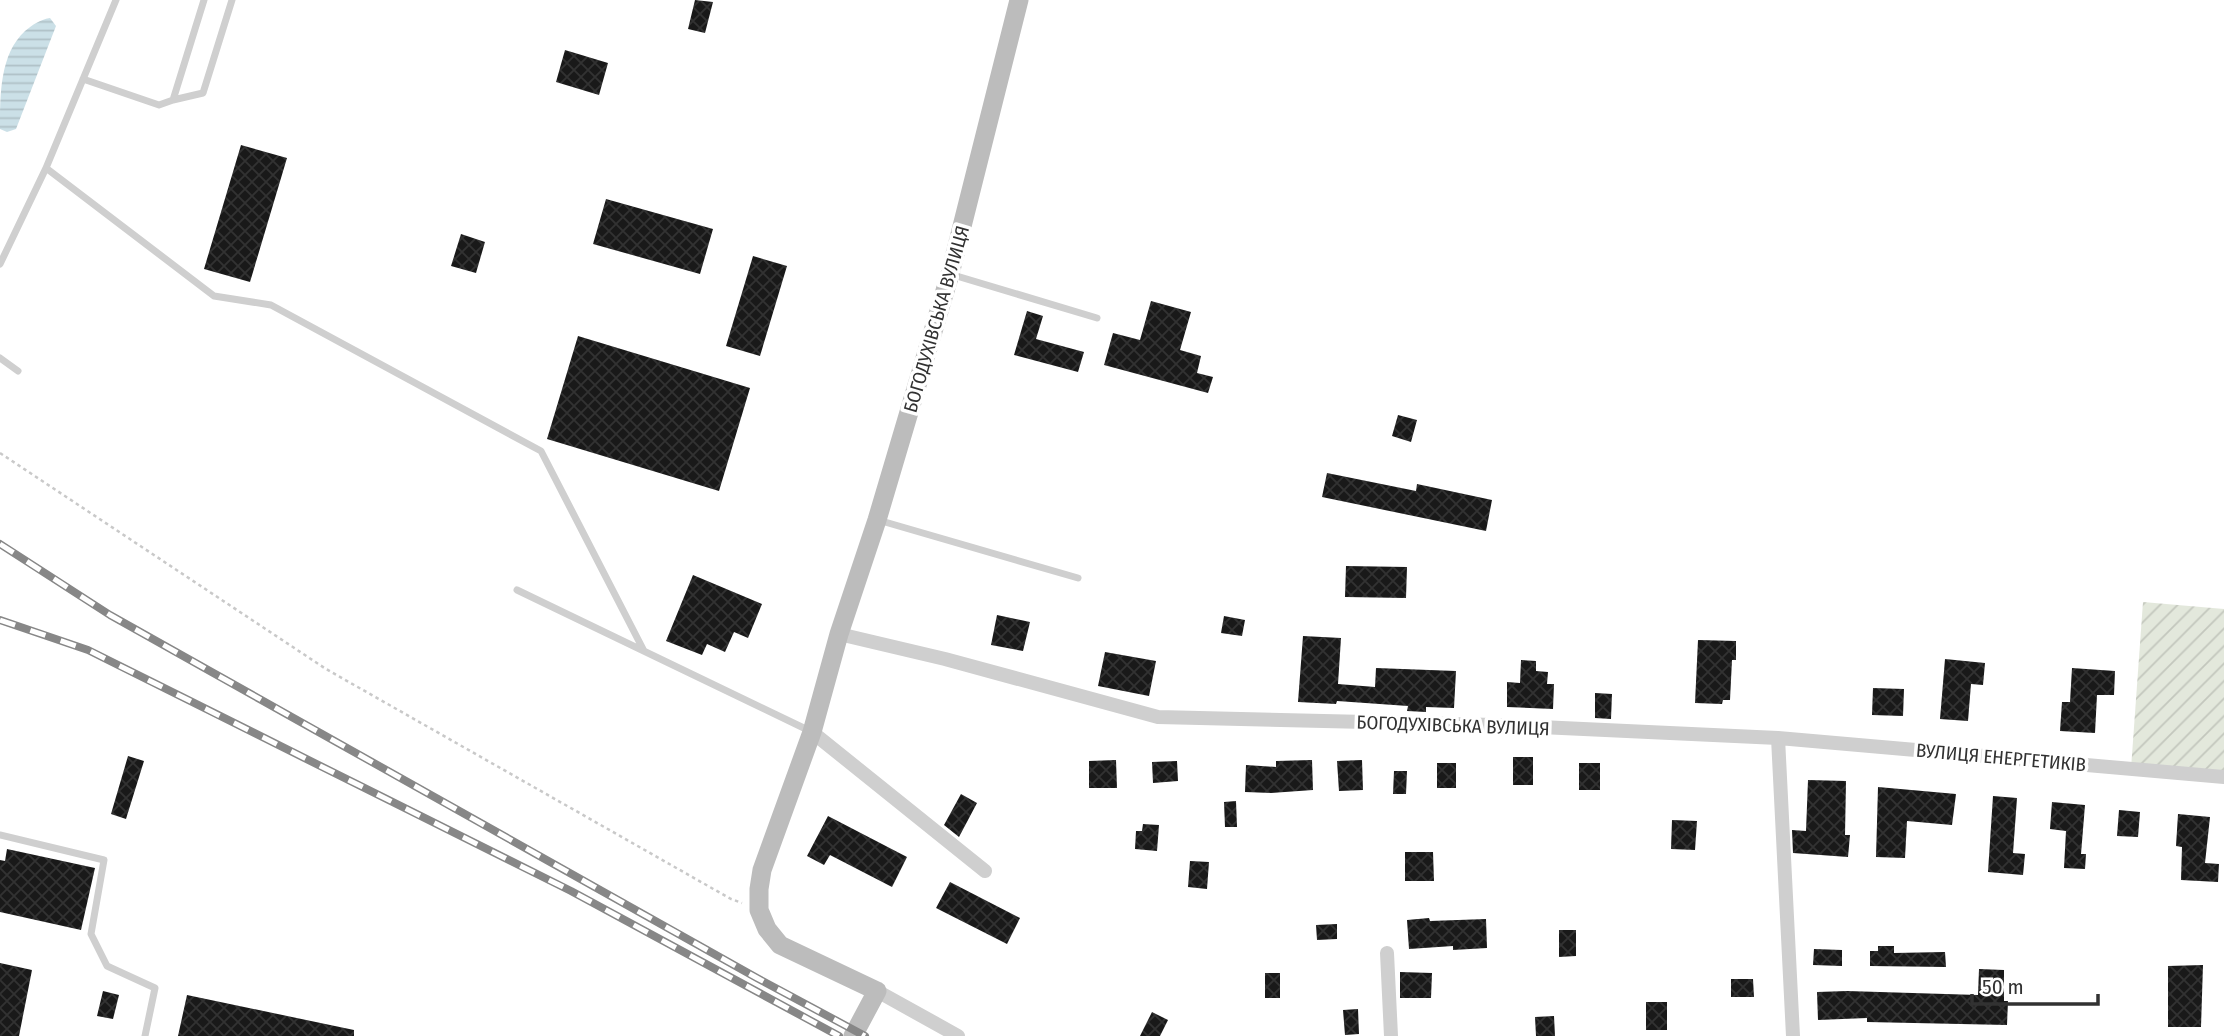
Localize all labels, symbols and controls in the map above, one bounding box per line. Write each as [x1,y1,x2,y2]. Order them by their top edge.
street label: БОГОДУХІВСЬКА ВУЛИЦЯ [899,223,974,415]
street label: БОГОДУХІВСЬКА ВУЛИЦЯ [1356,711,1550,740]
street label: ВУЛИЦЯ ЕНЕРГЕТИКІВ [1915,739,2087,776]
scale bar [1972,962,2098,1006]
text: 50 m [1982,974,2024,1000]

